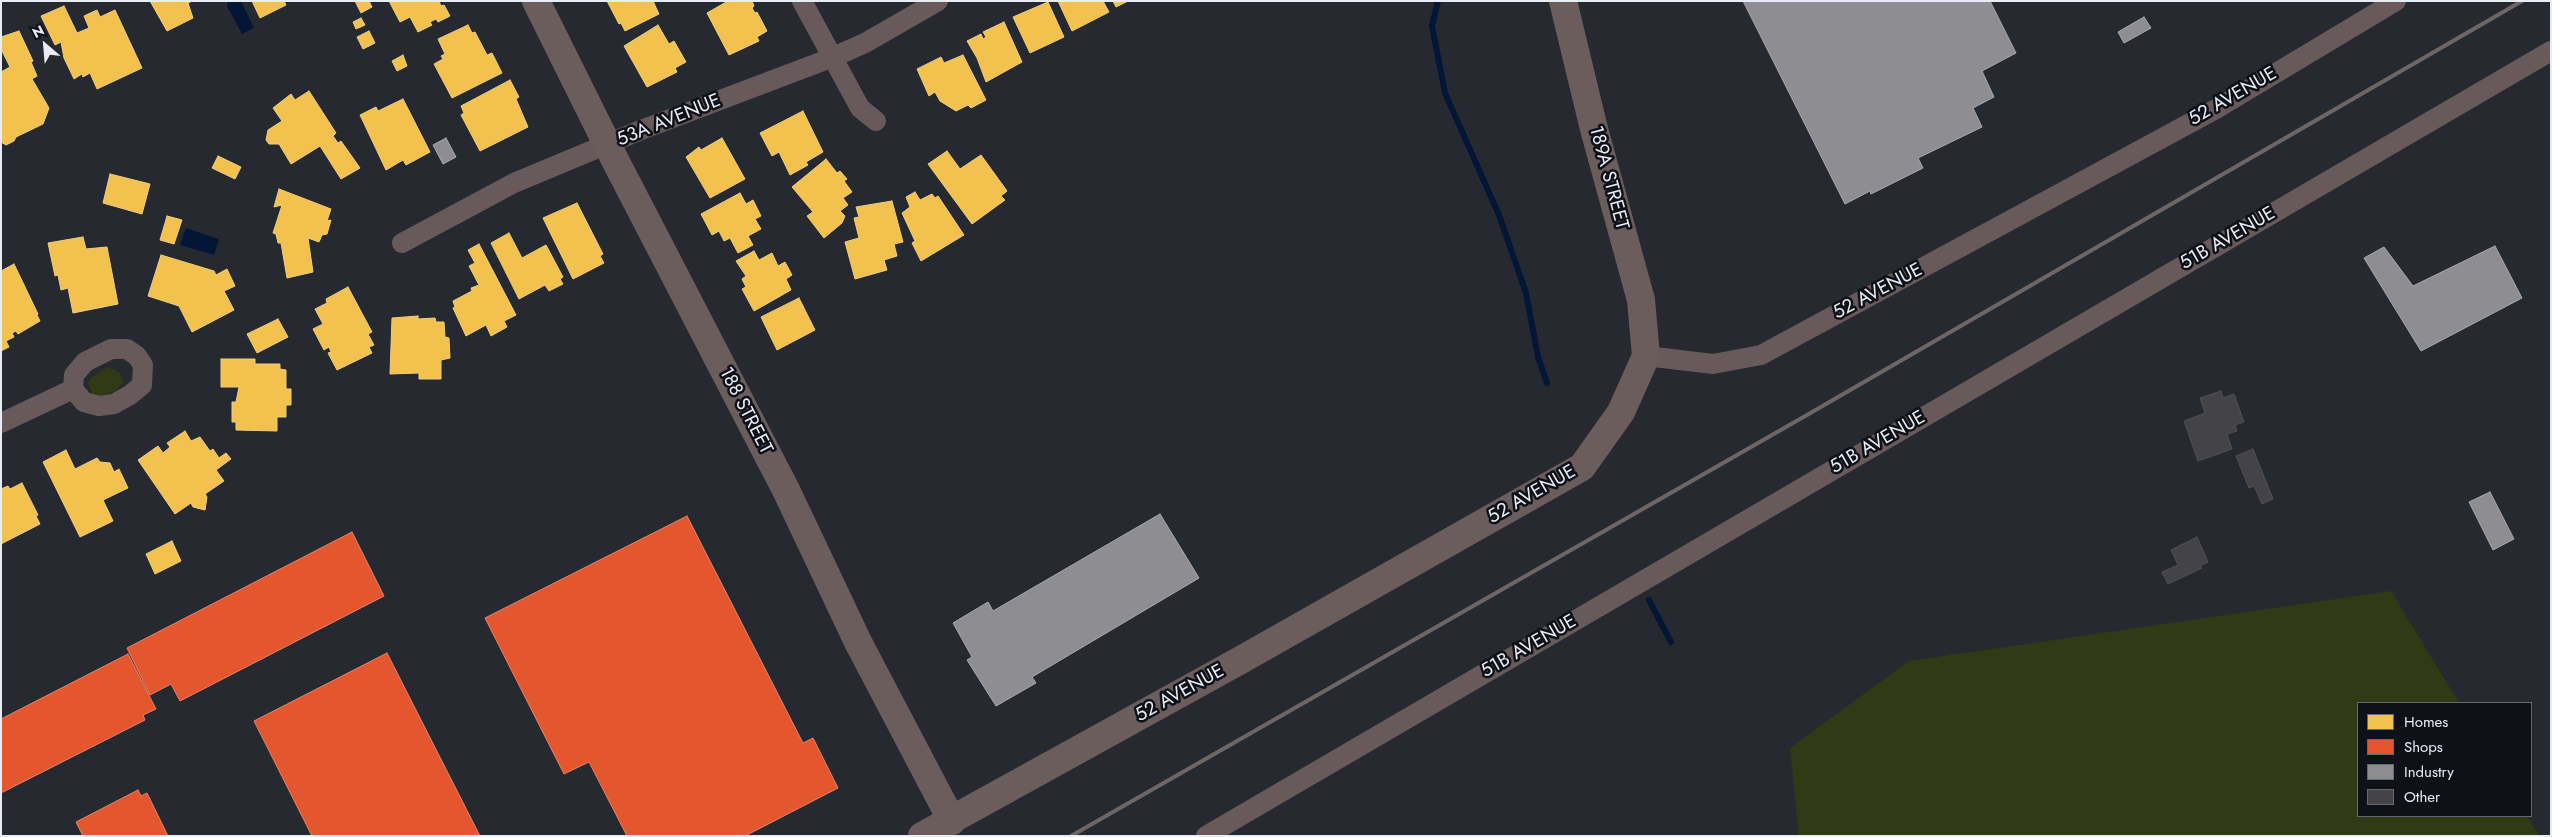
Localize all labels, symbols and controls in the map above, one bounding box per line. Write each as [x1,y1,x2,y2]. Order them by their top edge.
north arrow [20,20,70,70]
text: N [29,20,48,43]
street label: 52 AVENUE [2185,63,2281,131]
street label: 53A AVENUE [614,90,724,152]
street label: 189A STREET [1583,124,1633,232]
street label: 51B AVENUE [2176,203,2280,275]
street label: 52 AVENUE [1829,259,1927,325]
street label: 188 STREET [713,364,777,458]
street label: 51B AVENUE [1826,407,1930,479]
street label: 52 AVENUE [1484,461,1580,529]
street label: 51B AVENUE [1477,611,1581,683]
street label: 52 AVENUE [1132,660,1228,728]
legend [2357,702,2532,817]
text: Homes [2404,711,2448,733]
text: Shops [2404,736,2443,758]
text: Industry [2404,761,2454,783]
text: Other [2404,786,2440,808]

